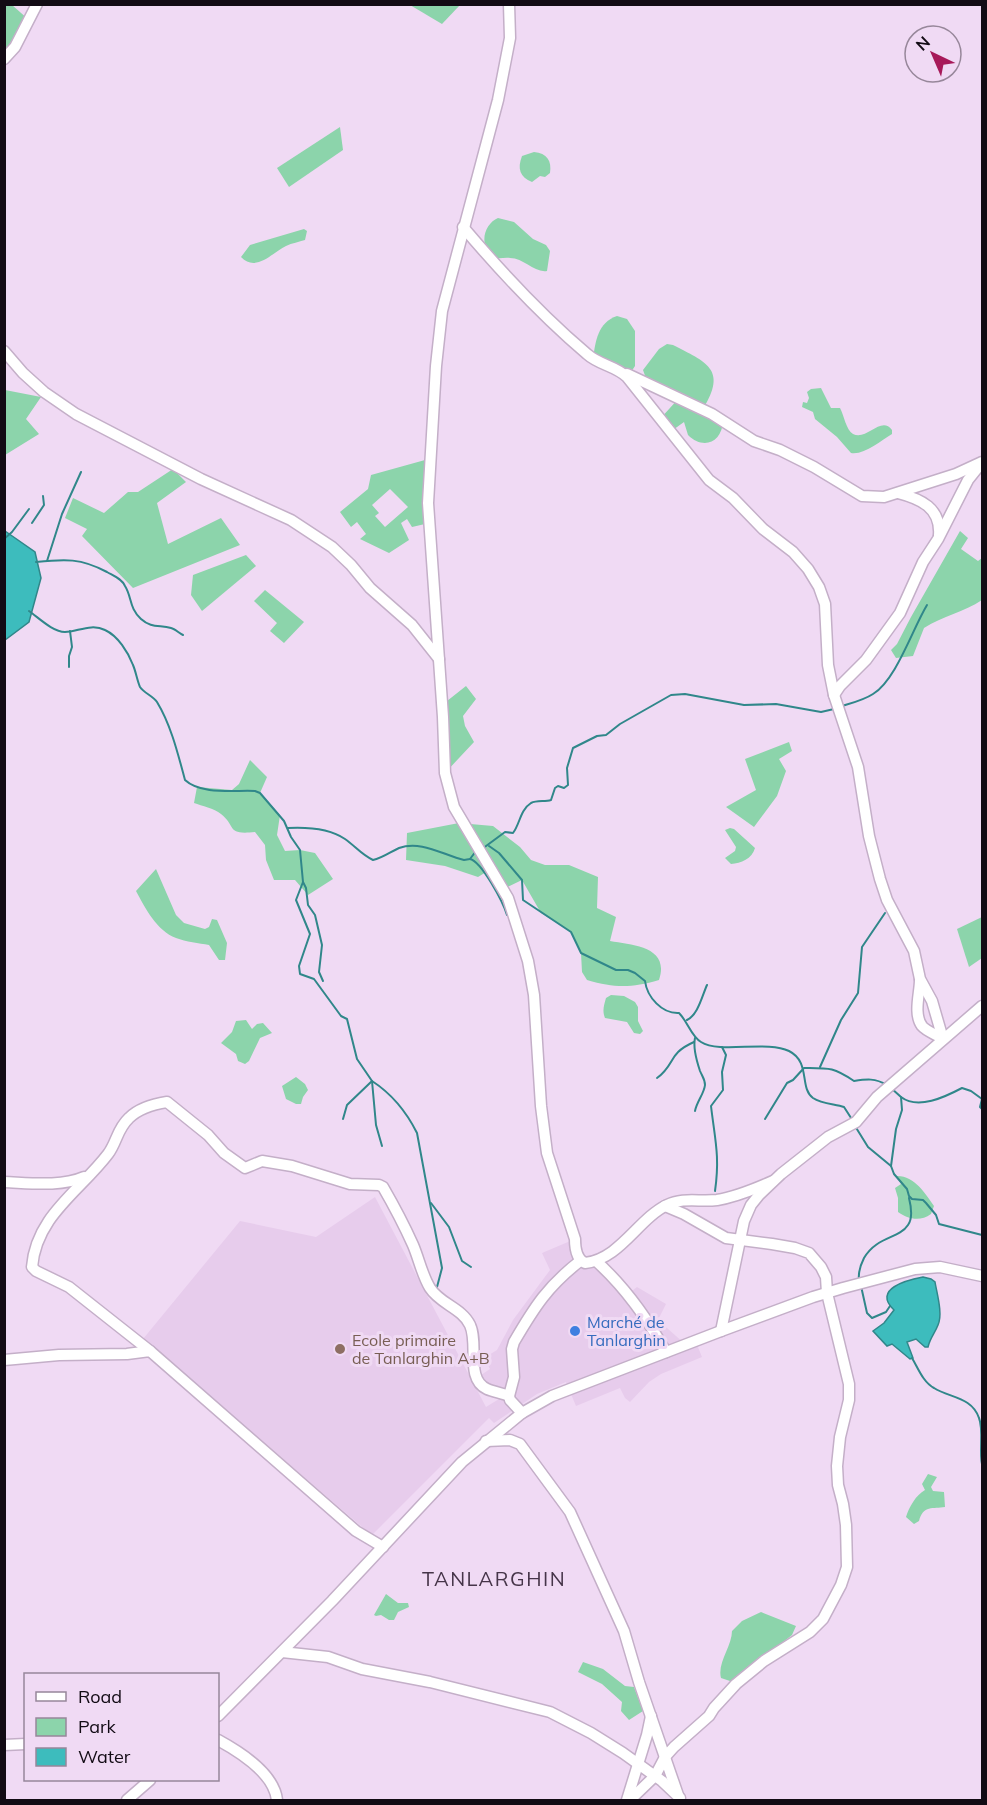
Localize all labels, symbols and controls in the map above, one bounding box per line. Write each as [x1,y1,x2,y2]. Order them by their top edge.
north arrow [903,24,963,84]
text: N [911,32,934,55]
place label: Marché de Tanlarghin [587,1312,666,1350]
marker: Marché de Tanlarghin [568,1324,582,1338]
place label: Ecole primaire de Tanlarghin A+B [352,1330,490,1368]
marker: Ecole primaire de Tanlarghin A+B [333,1342,347,1356]
district label: TANLARGHIN [422,1566,566,1591]
legend [24,1673,219,1781]
text: Road [78,1685,122,1708]
text: Park [78,1715,117,1738]
text: Water [78,1745,131,1768]

